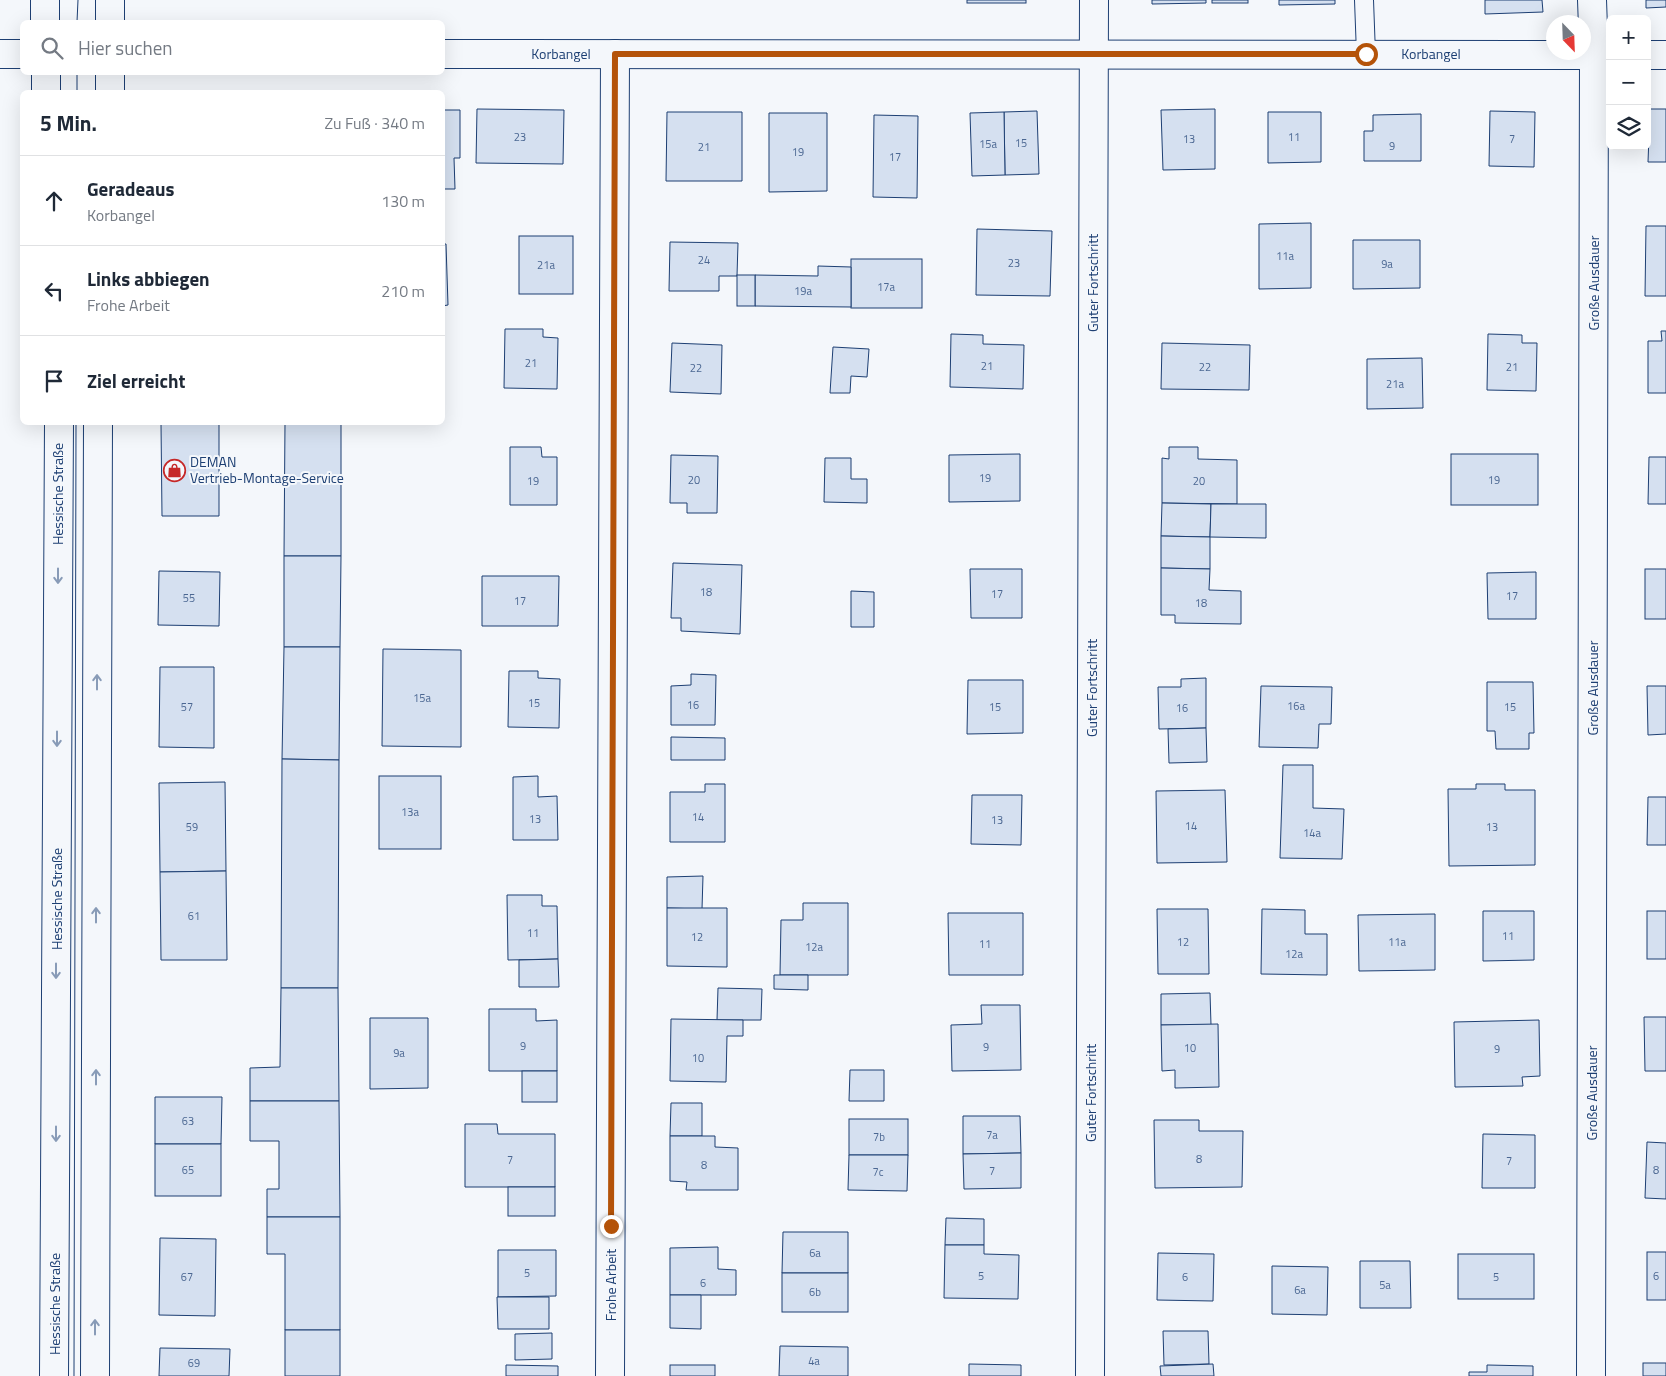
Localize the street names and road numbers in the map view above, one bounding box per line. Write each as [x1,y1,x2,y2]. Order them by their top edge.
street label: Korbangel [531,43,591,64]
street label: Korbangel [1401,43,1461,64]
street label: Guter Fortschritt [1082,234,1103,332]
street label: Große Ausdauer [1583,235,1604,330]
street label: Hessische Straße [47,443,68,545]
street label: Guter Fortschritt [1081,639,1102,737]
street label: Große Ausdauer [1582,640,1603,735]
street label: Hessische Straße [46,848,67,950]
street label: Guter Fortschritt [1080,1044,1101,1142]
street label: Große Ausdauer [1581,1045,1602,1140]
street label: Frohe Arbeit [600,1249,621,1321]
street label: Hessische Straße [44,1253,65,1355]

